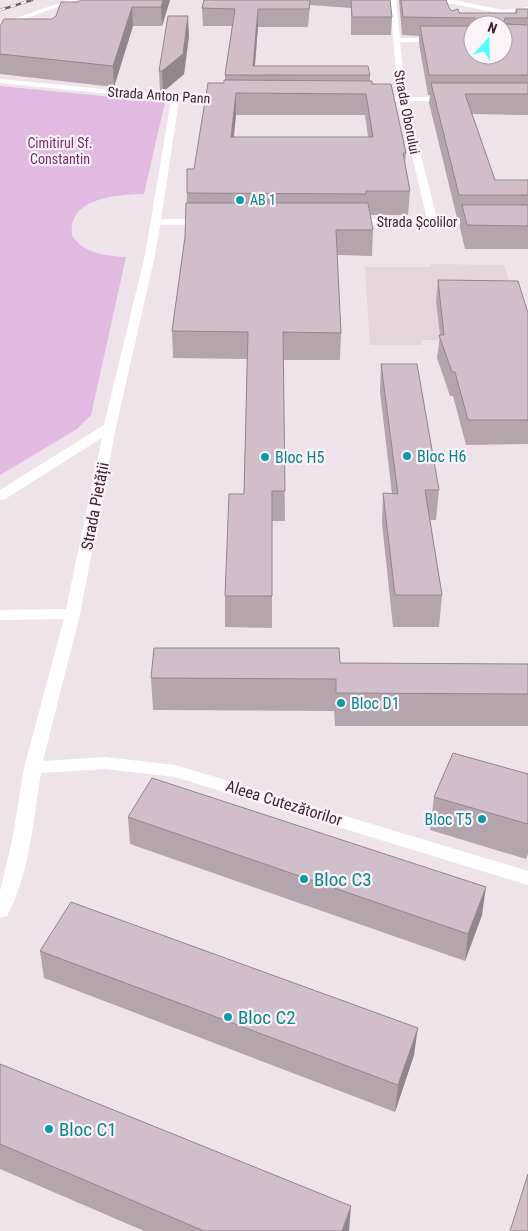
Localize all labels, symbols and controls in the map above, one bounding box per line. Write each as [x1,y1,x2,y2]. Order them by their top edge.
north arrow [463,15,513,65]
text: N [486,19,499,37]
street label: Strada Oborului [391,68,423,156]
street label: Strada Anton Pann [107,83,211,107]
park label: Cimitirul Sf. Constantin [27,135,93,167]
place label: AB 1 [250,192,276,208]
marker: AB 1 [234,194,246,206]
street label: Strada Școlilor [377,214,457,231]
place label: Bloc H6 [417,447,466,466]
place label: Bloc H5 [275,448,324,467]
marker: Bloc H6 [401,450,413,462]
marker: Bloc H5 [259,451,271,463]
street label: Strada Pietății [77,460,114,552]
place label: Bloc D1 [351,694,400,713]
marker: Bloc D1 [335,697,347,709]
street label: Aleea Cutezătorilor [224,776,345,830]
place label: Bloc T5 [425,810,472,829]
marker: Bloc T5 [476,813,488,825]
place label: Bloc C3 [314,868,372,891]
marker: Bloc C3 [298,873,310,885]
place label: Bloc C2 [238,1006,296,1029]
marker: Bloc C2 [222,1011,234,1023]
place label: Bloc C1 [59,1118,117,1141]
marker: Bloc C1 [43,1123,55,1135]

